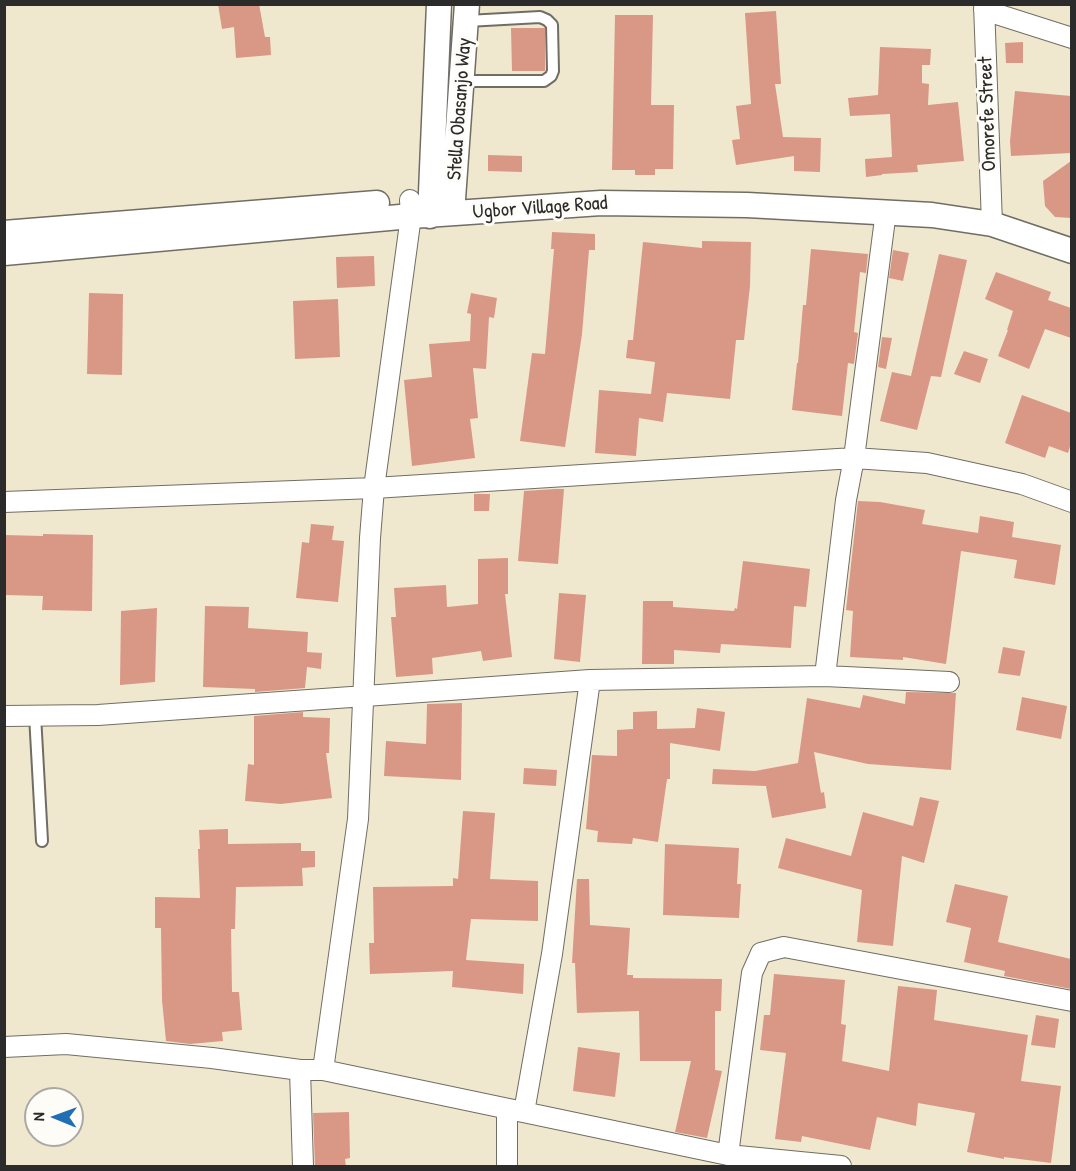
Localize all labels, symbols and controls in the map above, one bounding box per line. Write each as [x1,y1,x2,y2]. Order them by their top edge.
street label: Stella Obasanjo Way [443,37,477,181]
street label: Omorefe Street [974,56,1002,172]
street label: Ugbor Village Road [472,191,608,225]
north arrow [24,1087,84,1147]
text: N [27,1112,49,1121]

